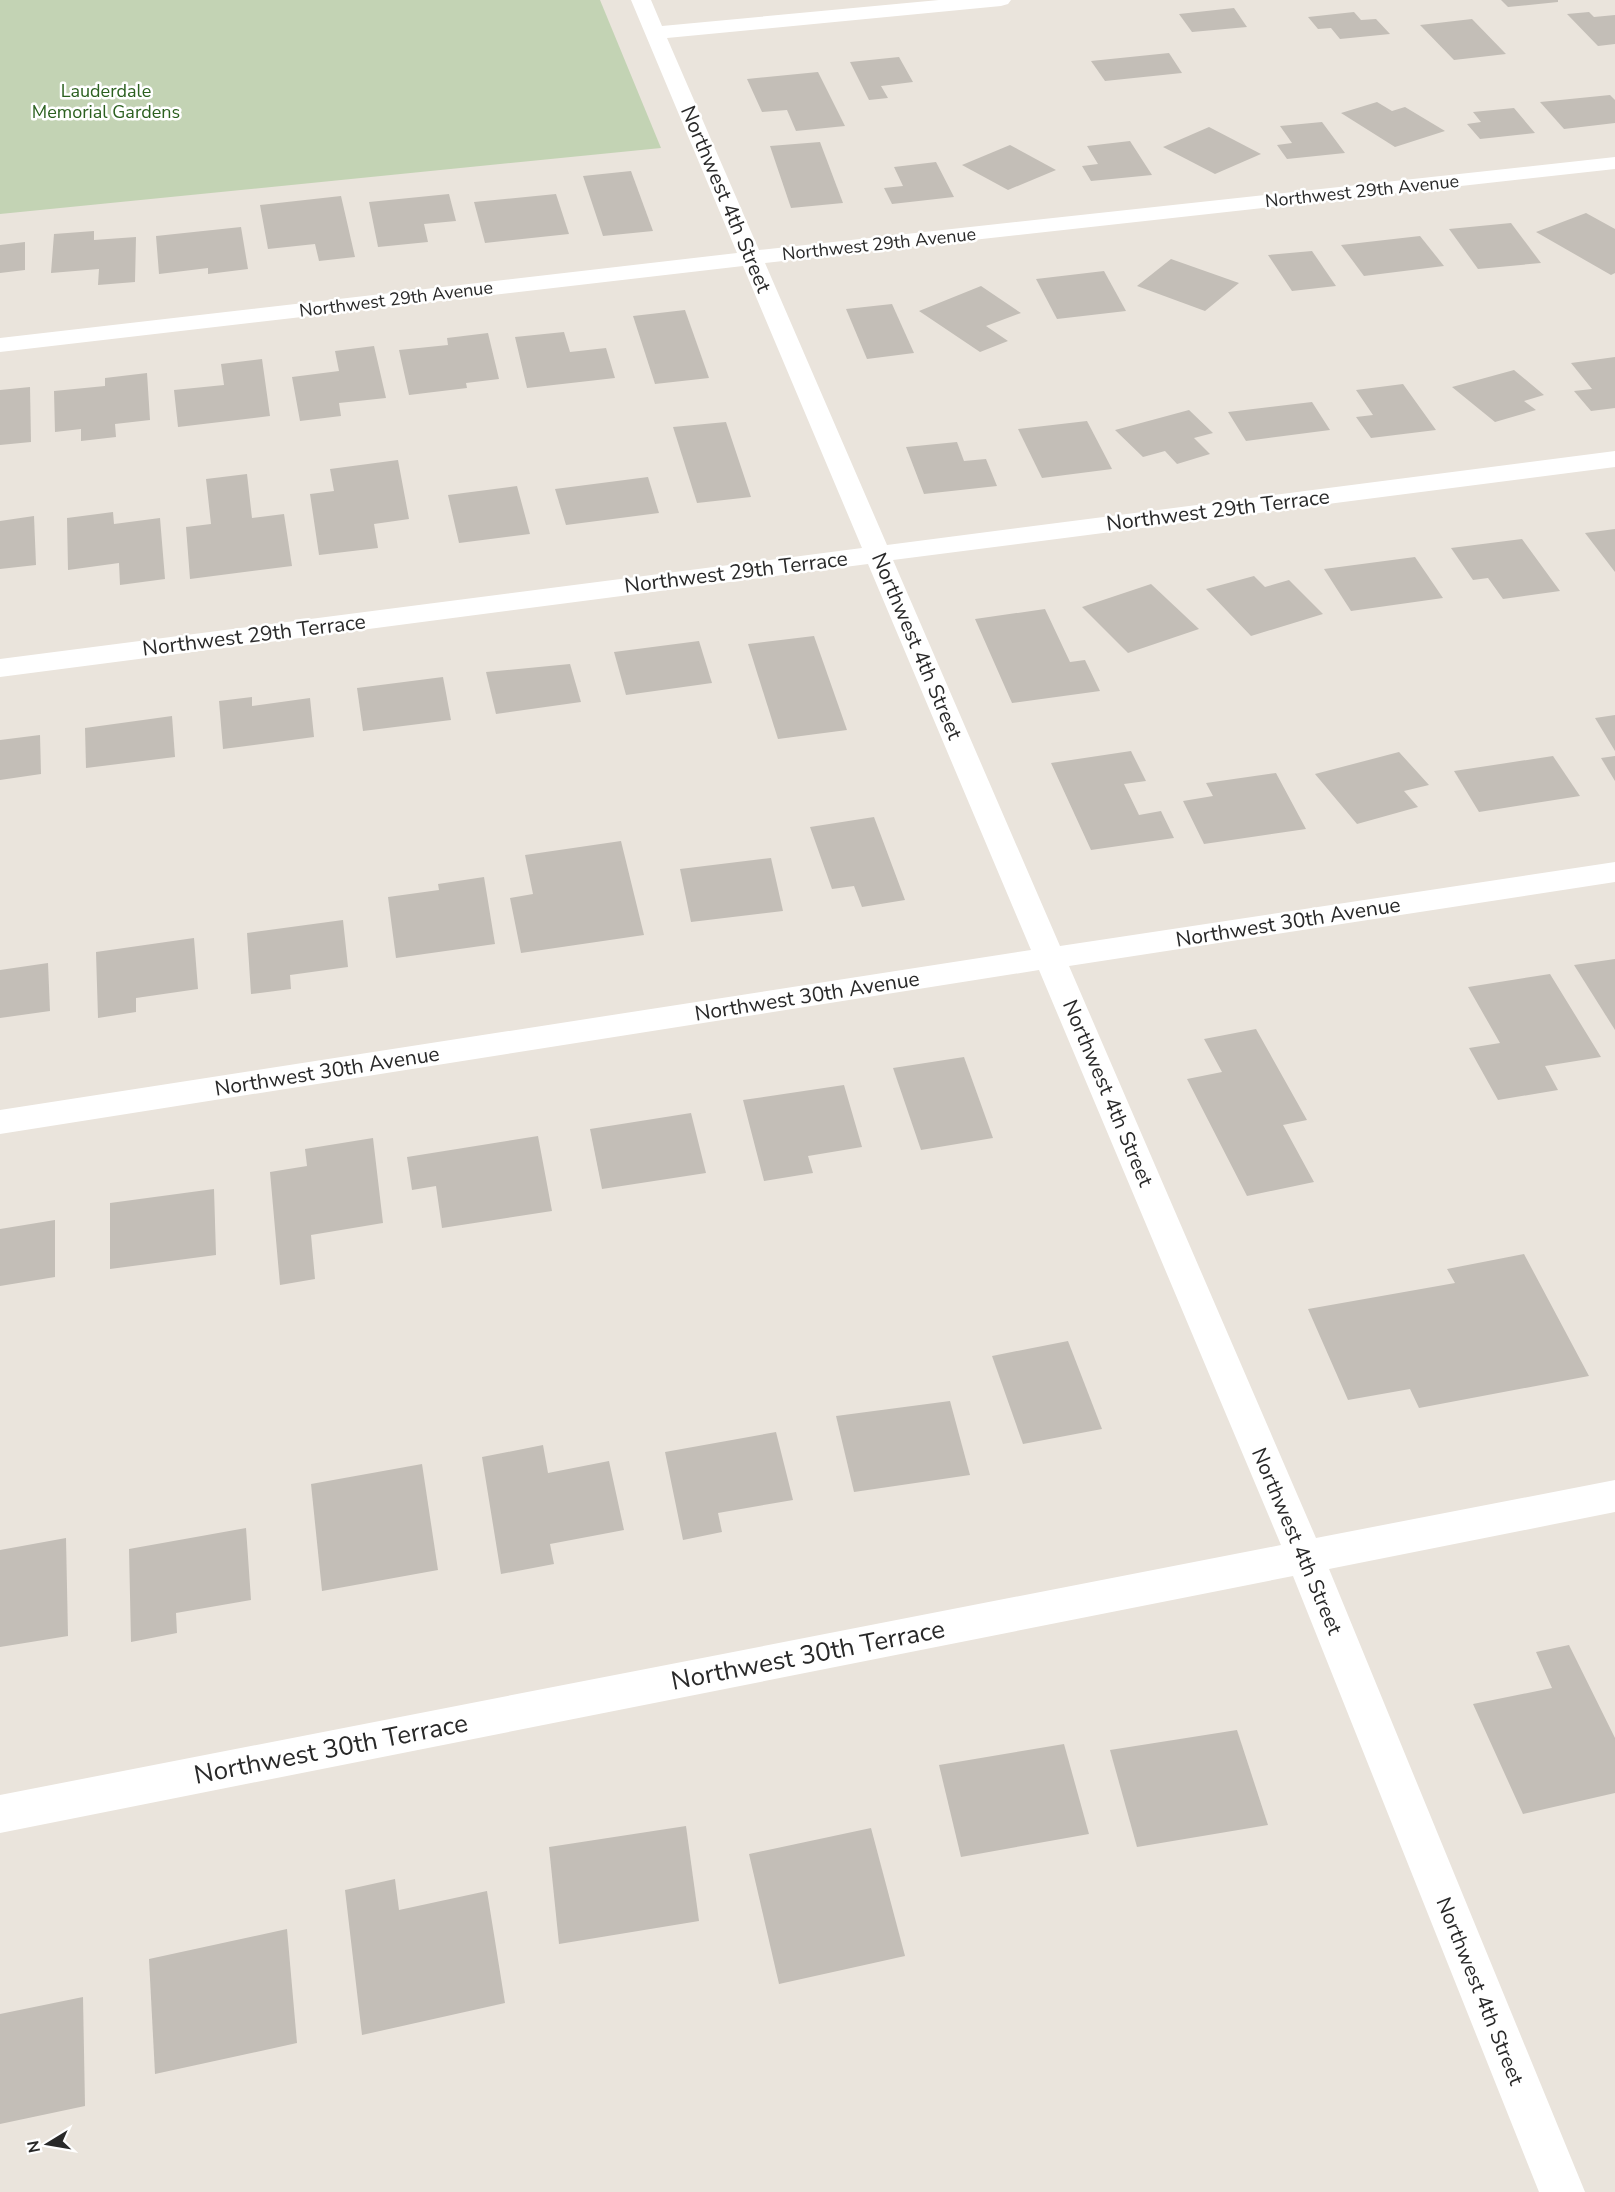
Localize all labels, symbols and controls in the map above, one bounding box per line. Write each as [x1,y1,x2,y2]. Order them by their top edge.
park label: Lauderdale Memorial Gardens [32,79,180,124]
street label: Northwest 4th Street [674,101,778,297]
street label: Northwest 29th Avenue [1264,169,1460,213]
street label: Northwest 29th Avenue [781,222,977,266]
street label: Northwest 29th Avenue [298,275,494,323]
street label: Northwest 29th Terrace [1105,482,1331,538]
street label: Northwest 29th Terrace [623,544,849,600]
street label: Northwest 4th Street [865,548,969,744]
street label: Northwest 29th Terrace [141,607,367,663]
street label: Northwest 30th Avenue [1174,890,1402,954]
street label: Northwest 30th Avenue [693,964,921,1028]
street label: Northwest 4th Street [1056,995,1160,1191]
street label: Northwest 30th Avenue [213,1039,441,1103]
street label: Northwest 4th Street [1245,1443,1349,1639]
street label: Northwest 30th Terrace [668,1611,948,1699]
street label: Northwest 30th Terrace [191,1705,471,1793]
street label: Northwest 4th Street [1429,1893,1531,2090]
north arrow [18,2114,78,2174]
text: N [22,2139,46,2155]

